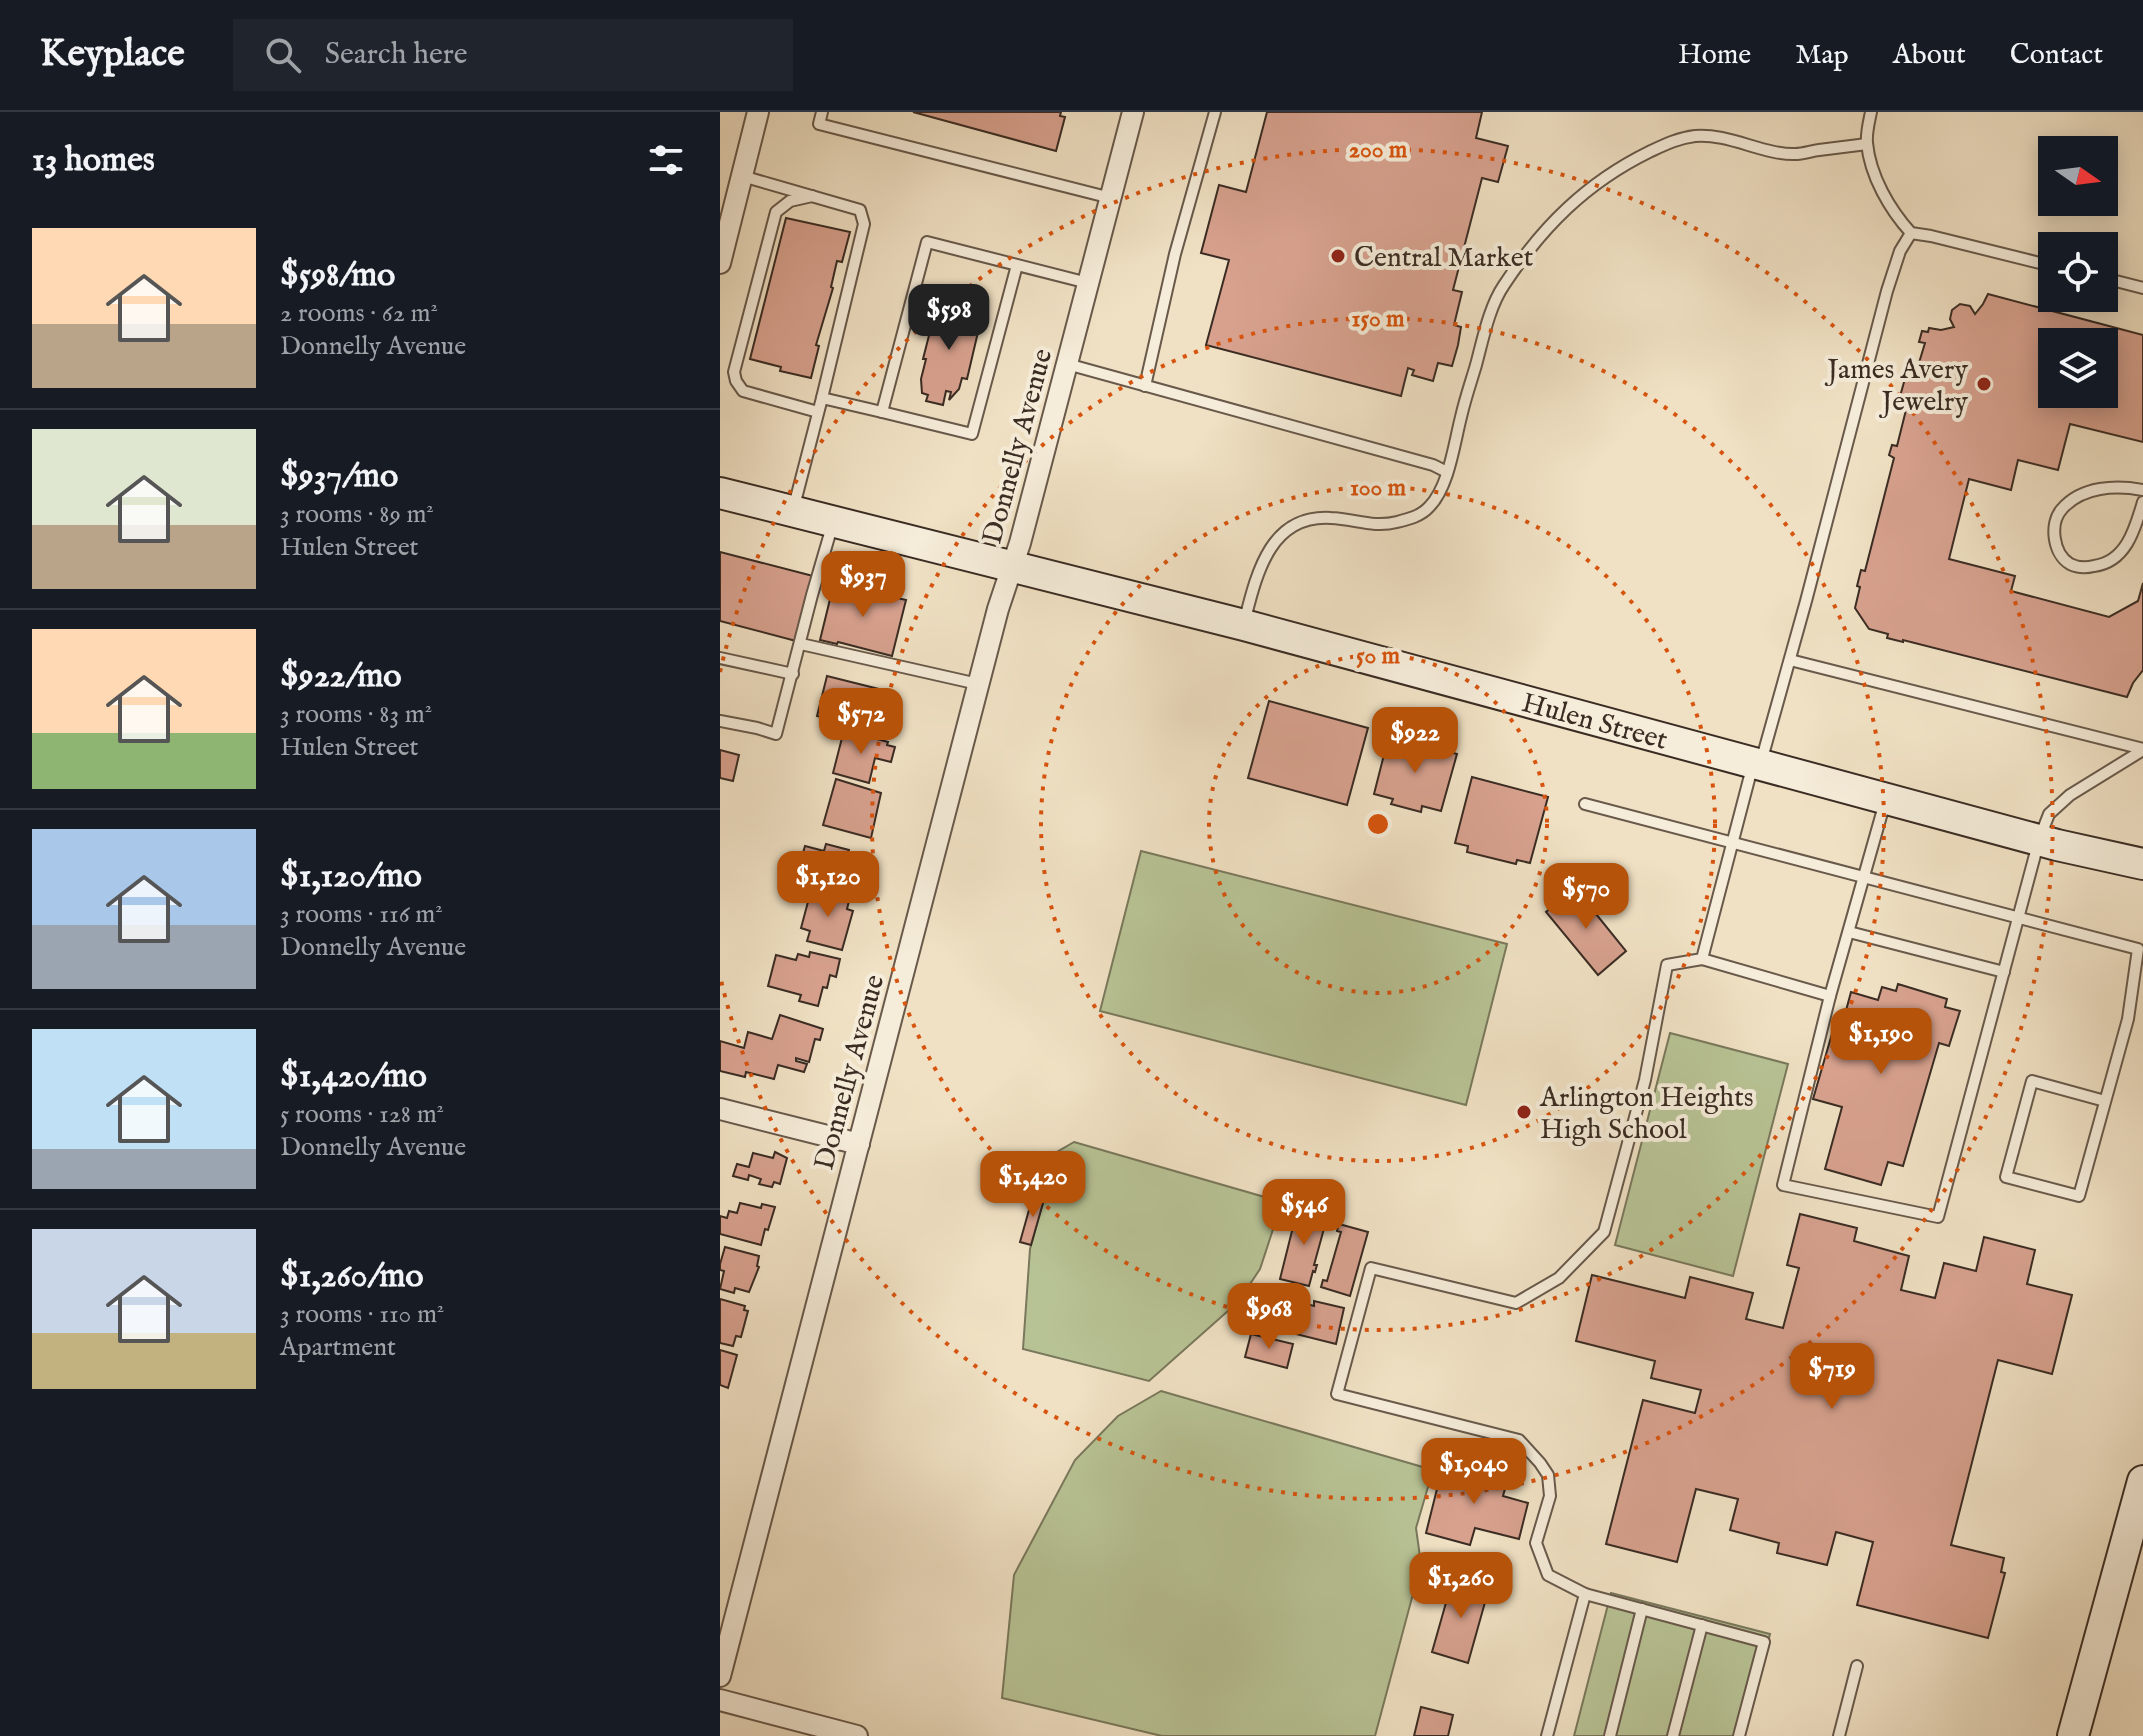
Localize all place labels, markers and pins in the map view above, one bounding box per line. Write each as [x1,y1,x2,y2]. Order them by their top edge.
place label: Central Market [1354,241,1534,276]
marker: Central Market [1329,247,1347,265]
pin: $598 [902,284,996,352]
place label: James Avery Jewelry [1824,353,1968,420]
marker: James Avery Jewelry [1975,375,1993,393]
pin: $937 [816,551,910,619]
pin: $572 [814,688,908,756]
pin: $922 [1368,707,1462,775]
centre of rings [1364,810,1392,838]
pin: $1,120 [763,851,893,919]
pin: $570 [1539,863,1633,931]
pin: $1,190 [1816,1008,1946,1076]
place label: Arlington Heights High School [1539,1081,1754,1148]
marker: Arlington Heights High School [1515,1103,1533,1121]
pin: $1,420 [968,1151,1098,1219]
pin: $546 [1257,1179,1351,1247]
pin: $968 [1222,1283,1316,1351]
pin: $719 [1785,1343,1879,1411]
pin: $1,040 [1409,1438,1539,1506]
pin: $1,260 [1396,1552,1526,1620]

